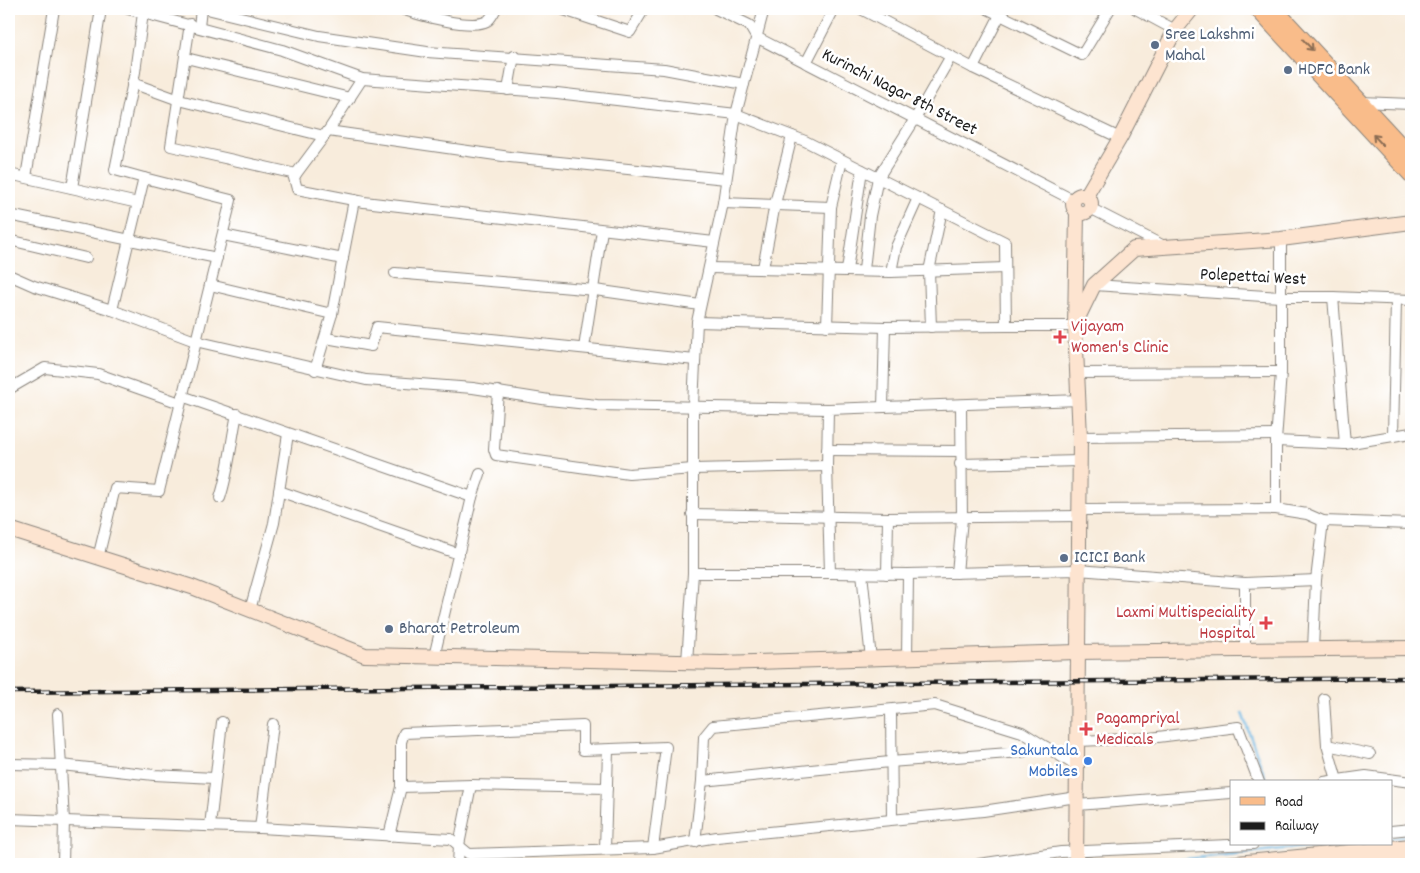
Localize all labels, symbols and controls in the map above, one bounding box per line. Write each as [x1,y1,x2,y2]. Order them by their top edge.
place label: Sree Lakshmi Mahal [1165,23,1254,69]
one-way arrow [1302,38,1314,51]
marker: Sree Lakshmi Mahal [1149,39,1161,51]
street label: Kurinchi Nagar 8th Street [817,43,981,143]
place label: HDFC Bank [1298,58,1370,83]
marker: HDFC Bank [1282,64,1294,76]
one-way arrow [1372,133,1384,146]
street label: Polepettai West [1199,263,1307,293]
place label: Vijayam Women's Clinic [1071,315,1169,361]
marker: Vijayam Women's Clinic [1053,330,1067,344]
place label: ICICI Bank [1074,546,1145,571]
marker: ICICI Bank [1058,552,1070,564]
place label: Laxmi Multispeciality Hospital [1116,601,1256,647]
marker: Laxmi Multispeciality Hospital [1259,616,1273,630]
place label: Bharat Petroleum [399,617,520,642]
marker: Bharat Petroleum [383,623,395,635]
place label: Pagampriyal Medicals [1096,707,1180,753]
marker: Pagampriyal Medicals [1080,723,1092,735]
place label: Sakuntala Mobiles [1010,739,1079,785]
marker: Sakuntala Mobiles [1082,755,1094,767]
legend [1230,780,1392,846]
text: Road [1275,792,1303,814]
text: Railway [1275,816,1319,838]

